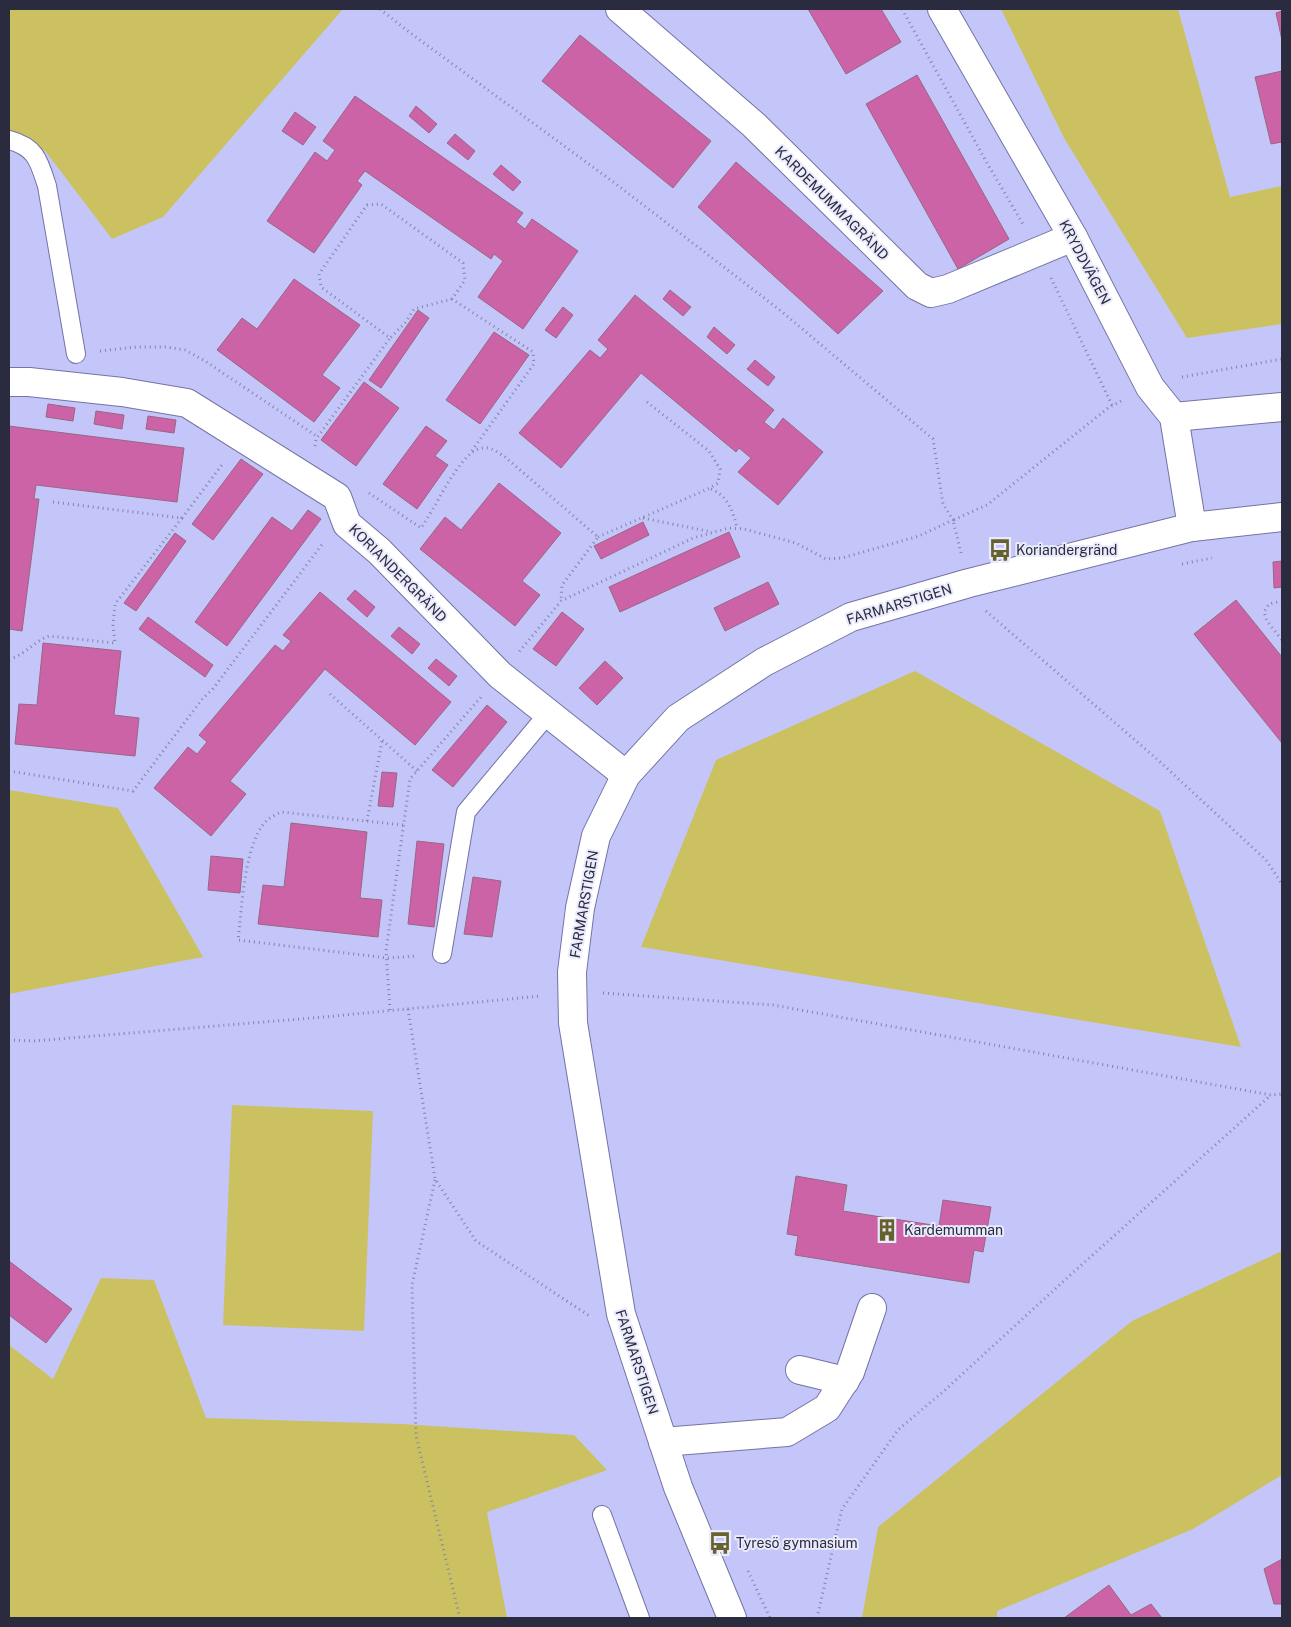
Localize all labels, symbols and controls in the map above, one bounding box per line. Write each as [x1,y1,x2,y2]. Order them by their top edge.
street label: KARDEMUMMAGRÄND [772,141,894,263]
street label: KRYDDVÄGEN [1056,216,1116,307]
street label: KORIANDERGRÄND [346,519,452,625]
bus stop icon: Koriandergränd [987,537,1013,563]
place label: Koriandergränd [1016,542,1117,558]
street label: FARMARSTIGEN [844,580,954,628]
street label: FARMARSTIGEN [567,849,601,959]
building icon: Kardemumman [874,1217,900,1243]
place label: Kardemumman [904,1222,1003,1238]
street label: FARMARSTIGEN [612,1308,662,1416]
bus stop icon: Tyresö gymnasium [707,1530,733,1556]
place label: Tyresö gymnasium [736,1535,858,1551]

